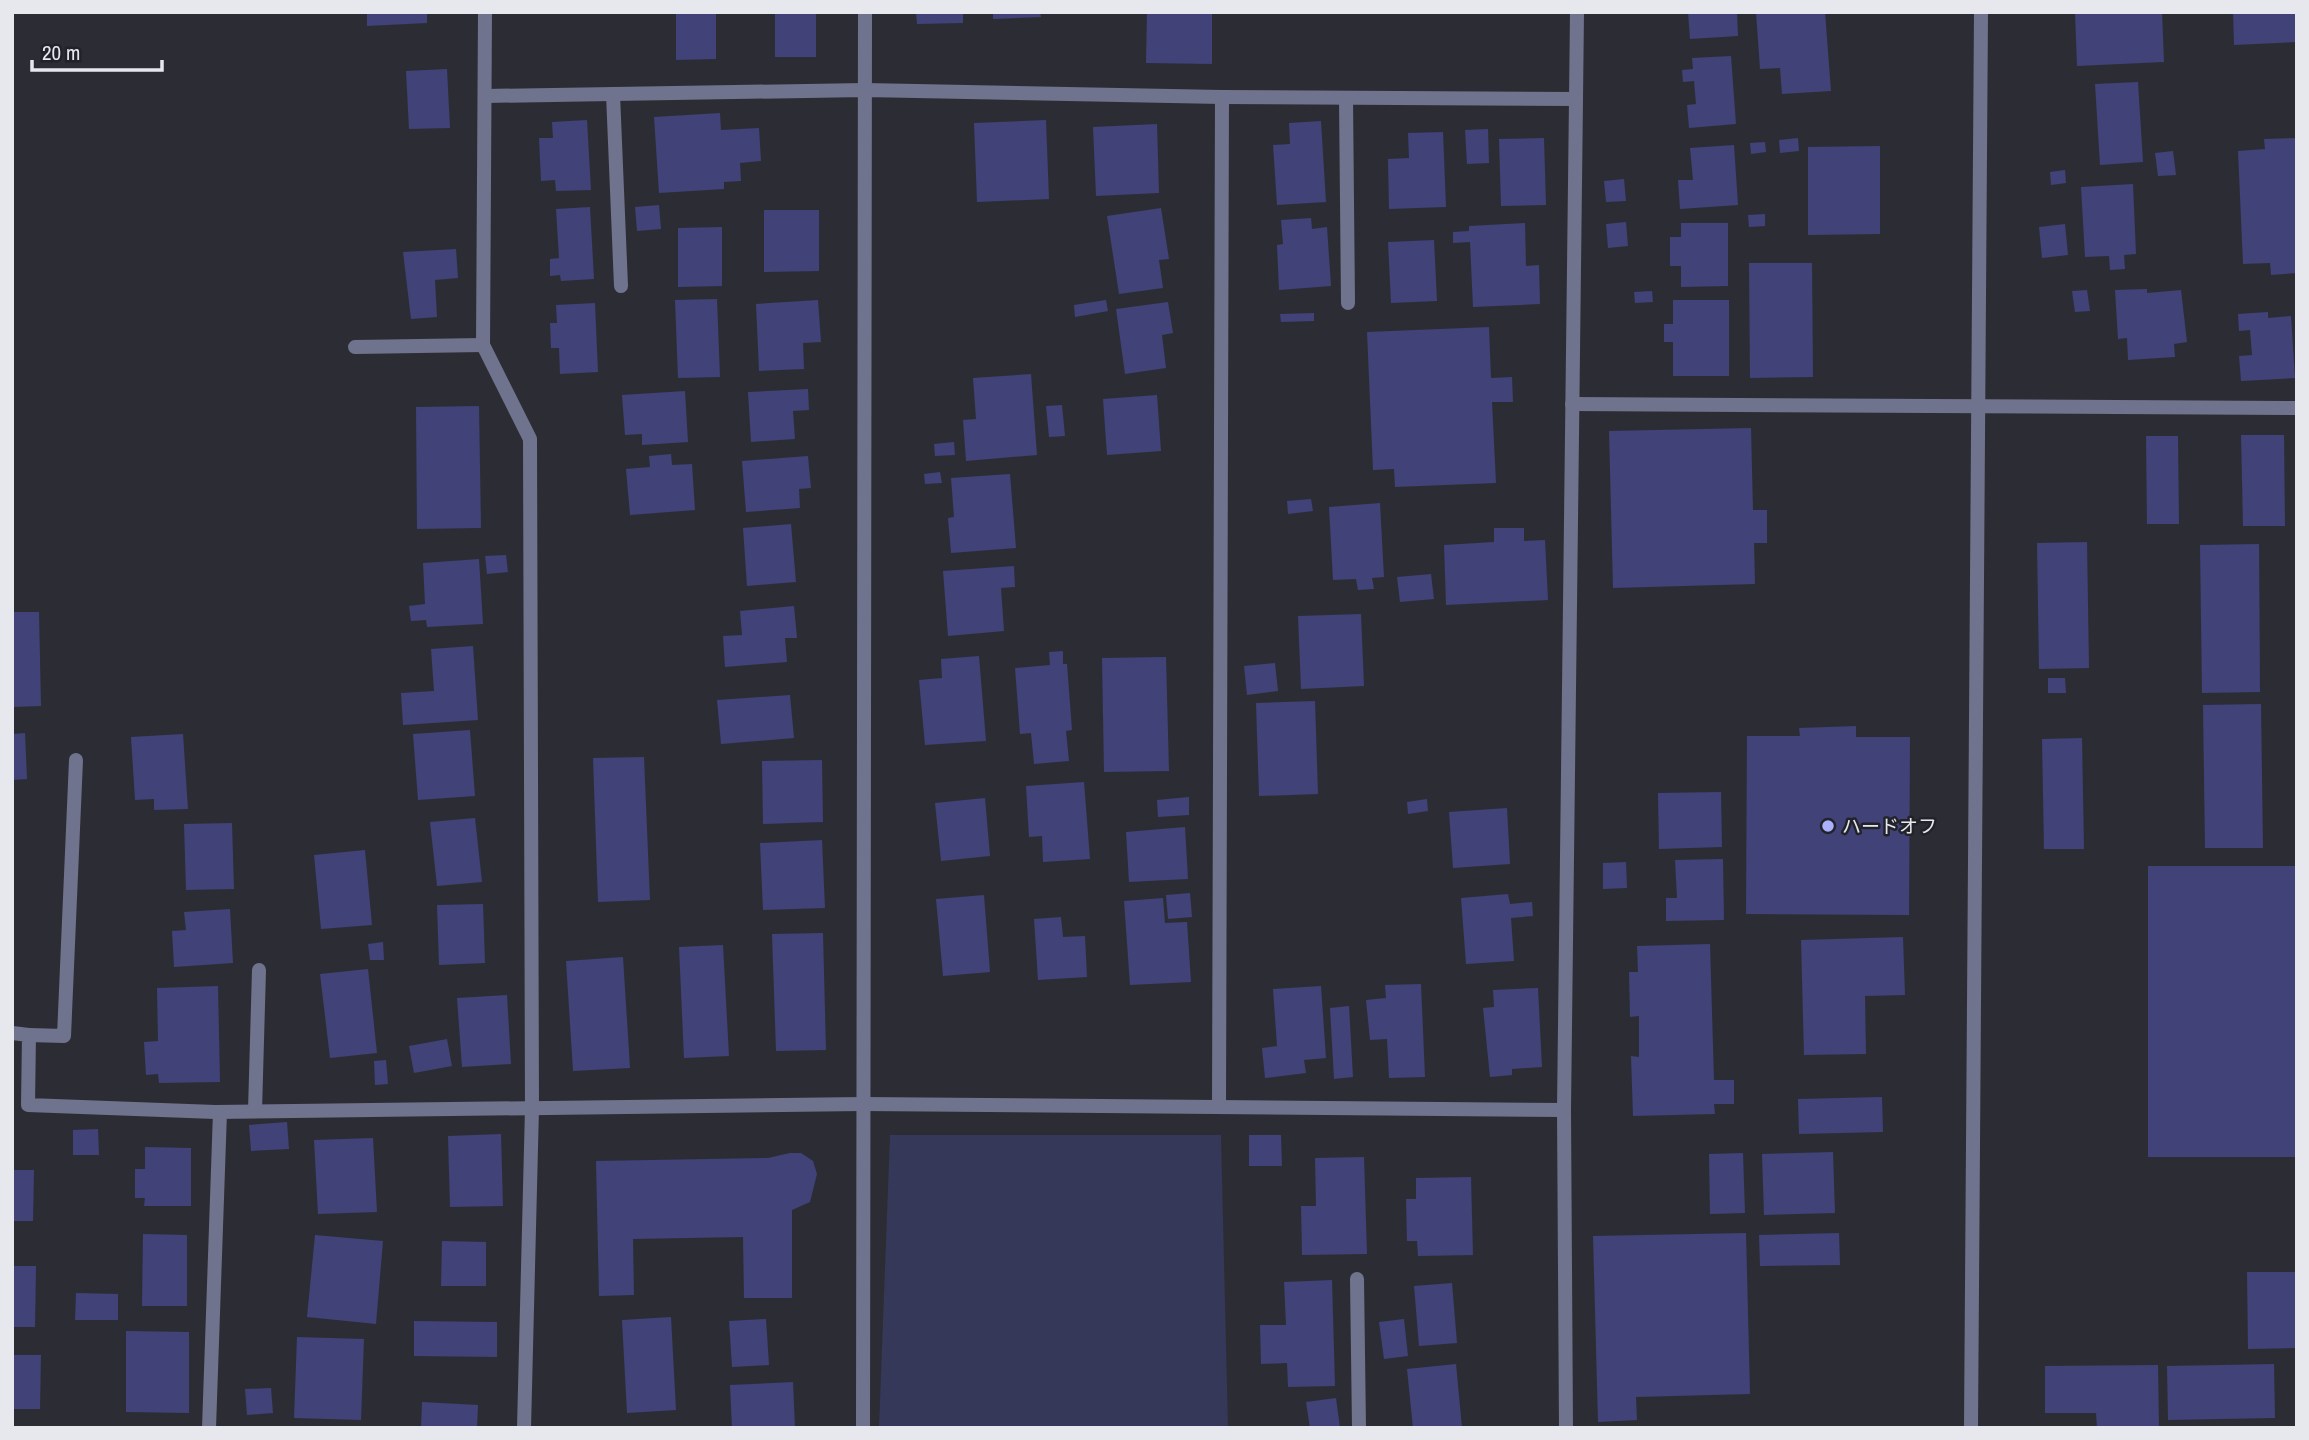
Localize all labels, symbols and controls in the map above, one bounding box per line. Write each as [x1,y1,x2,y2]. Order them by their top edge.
scale bar [32,28,161,72]
text: 20 m [42,38,80,67]
place label: ハードオフ [1842,813,1937,839]
marker: ハードオフ [1820,818,1836,834]

